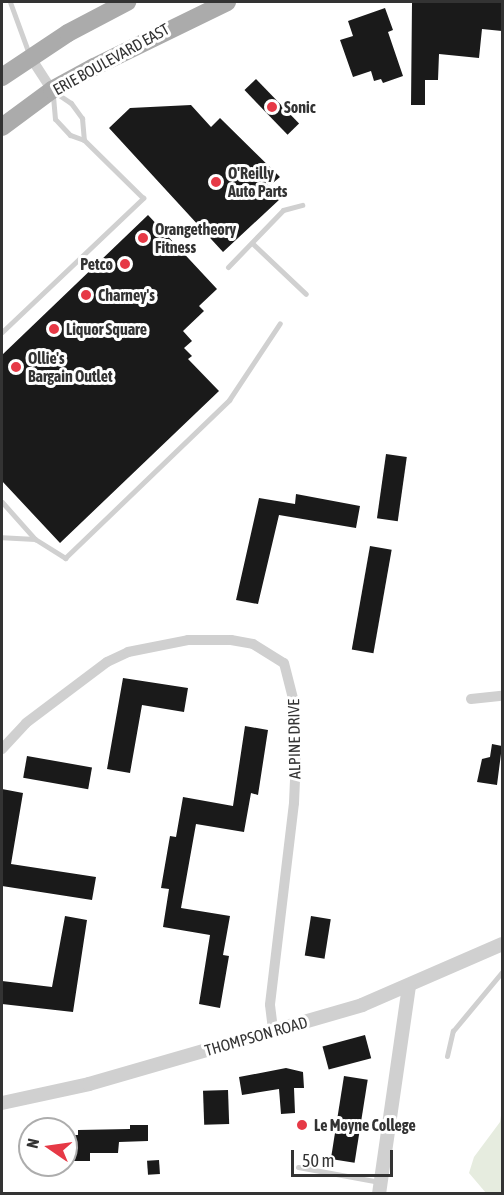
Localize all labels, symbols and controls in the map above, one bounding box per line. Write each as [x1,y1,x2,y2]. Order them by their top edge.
street label: ERIE BOULEVARD EAST [49,19,173,99]
place label: Sonic [284,97,316,117]
marker: Sonic [265,100,279,114]
place label: O'Reilly Auto Parts [228,163,288,201]
marker: O'Reilly Auto Parts [209,175,223,189]
place label: Orangetheory Fitness [155,219,236,257]
marker: Orangetheory Fitness [136,231,150,245]
place label: Petco [80,254,113,274]
marker: Petco [118,257,132,271]
place label: Charney's [98,285,155,305]
marker: Charney's [79,288,93,302]
place label: Liquor Square [66,319,147,339]
marker: Liquor Square [47,322,61,336]
place label: Ollie's Bargain Outlet [28,348,113,386]
marker: Ollie's Bargain Outlet [9,360,23,374]
street label: ALPINE DRIVE [284,699,304,779]
street label: THOMPSON ROAD [202,1012,310,1060]
place label: Le Moyne College [314,1115,416,1135]
north arrow [18,1117,78,1177]
marker: Le Moyne College [295,1118,309,1132]
text: N [23,1137,42,1150]
scale bar [294,1138,396,1176]
text: 50 m [302,1150,334,1171]

